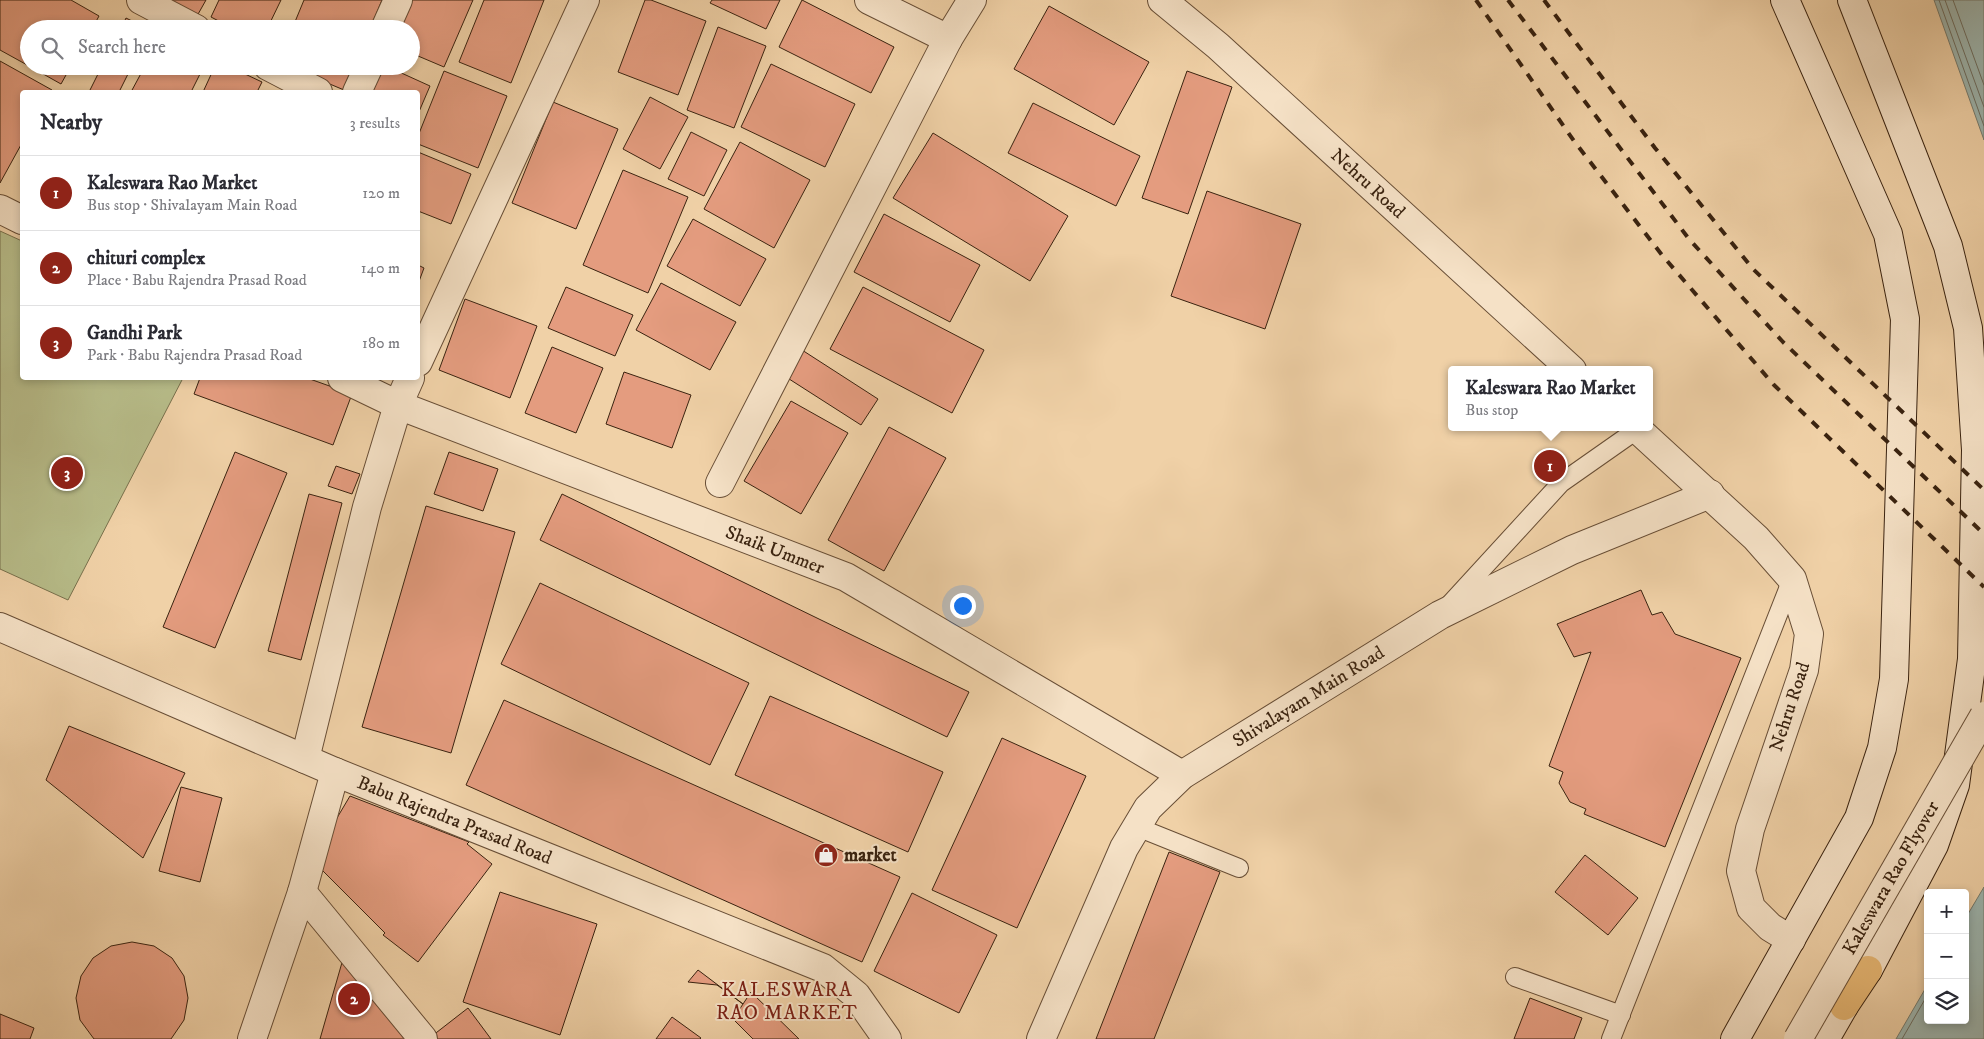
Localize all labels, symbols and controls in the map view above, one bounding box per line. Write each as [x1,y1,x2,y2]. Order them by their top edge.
search box [20,20,420,75]
icon: search [38,34,66,62]
text: Search here [78,36,166,59]
text: Nearby [40,110,102,136]
text: 3 results [350,113,400,133]
street label: Nehru Road [1326,144,1411,224]
text: Kaleswara Rao Market [87,172,257,195]
text: 1 [53,183,59,203]
text: 120 m [362,183,400,203]
text: Bus stop · Shivalayam Main Road [87,195,297,215]
text: chituri complex [87,247,205,270]
text: 2 [52,258,60,278]
text: 140 m [361,258,400,278]
text: Place · Babu Rajendra Prasad Road [87,270,307,290]
text: Gandhi Park [87,322,182,345]
text: 3 [53,333,59,353]
text: 180 m [362,333,400,353]
text: Park · Babu Rajendra Prasad Road [87,345,302,365]
popup [1448,366,1653,431]
text: Kaleswara Rao Market [1465,377,1636,400]
text: Bus stop [1465,400,1518,420]
pin: 1 [1534,447,1566,485]
pin: 3 [51,454,83,492]
street label: Shaik Ummer [722,520,828,579]
your location [950,593,976,619]
street label: Shivalayam Main Road [1228,641,1389,752]
street label: Nehru Road [1765,659,1815,755]
street label: Babu Rajendra Prasad Road [354,771,556,870]
street label: Kaleswara Rao Flyover [1838,797,1944,959]
shop icon: market [813,842,839,868]
place label: market [844,844,897,867]
map controls [1924,889,1969,1024]
button: + [1924,889,1969,934]
button: − [1924,934,1969,979]
district label: KALESWARA RAO MARKET [716,978,858,1026]
button: layers [1924,979,1969,1024]
pin: 2 [338,980,370,1018]

